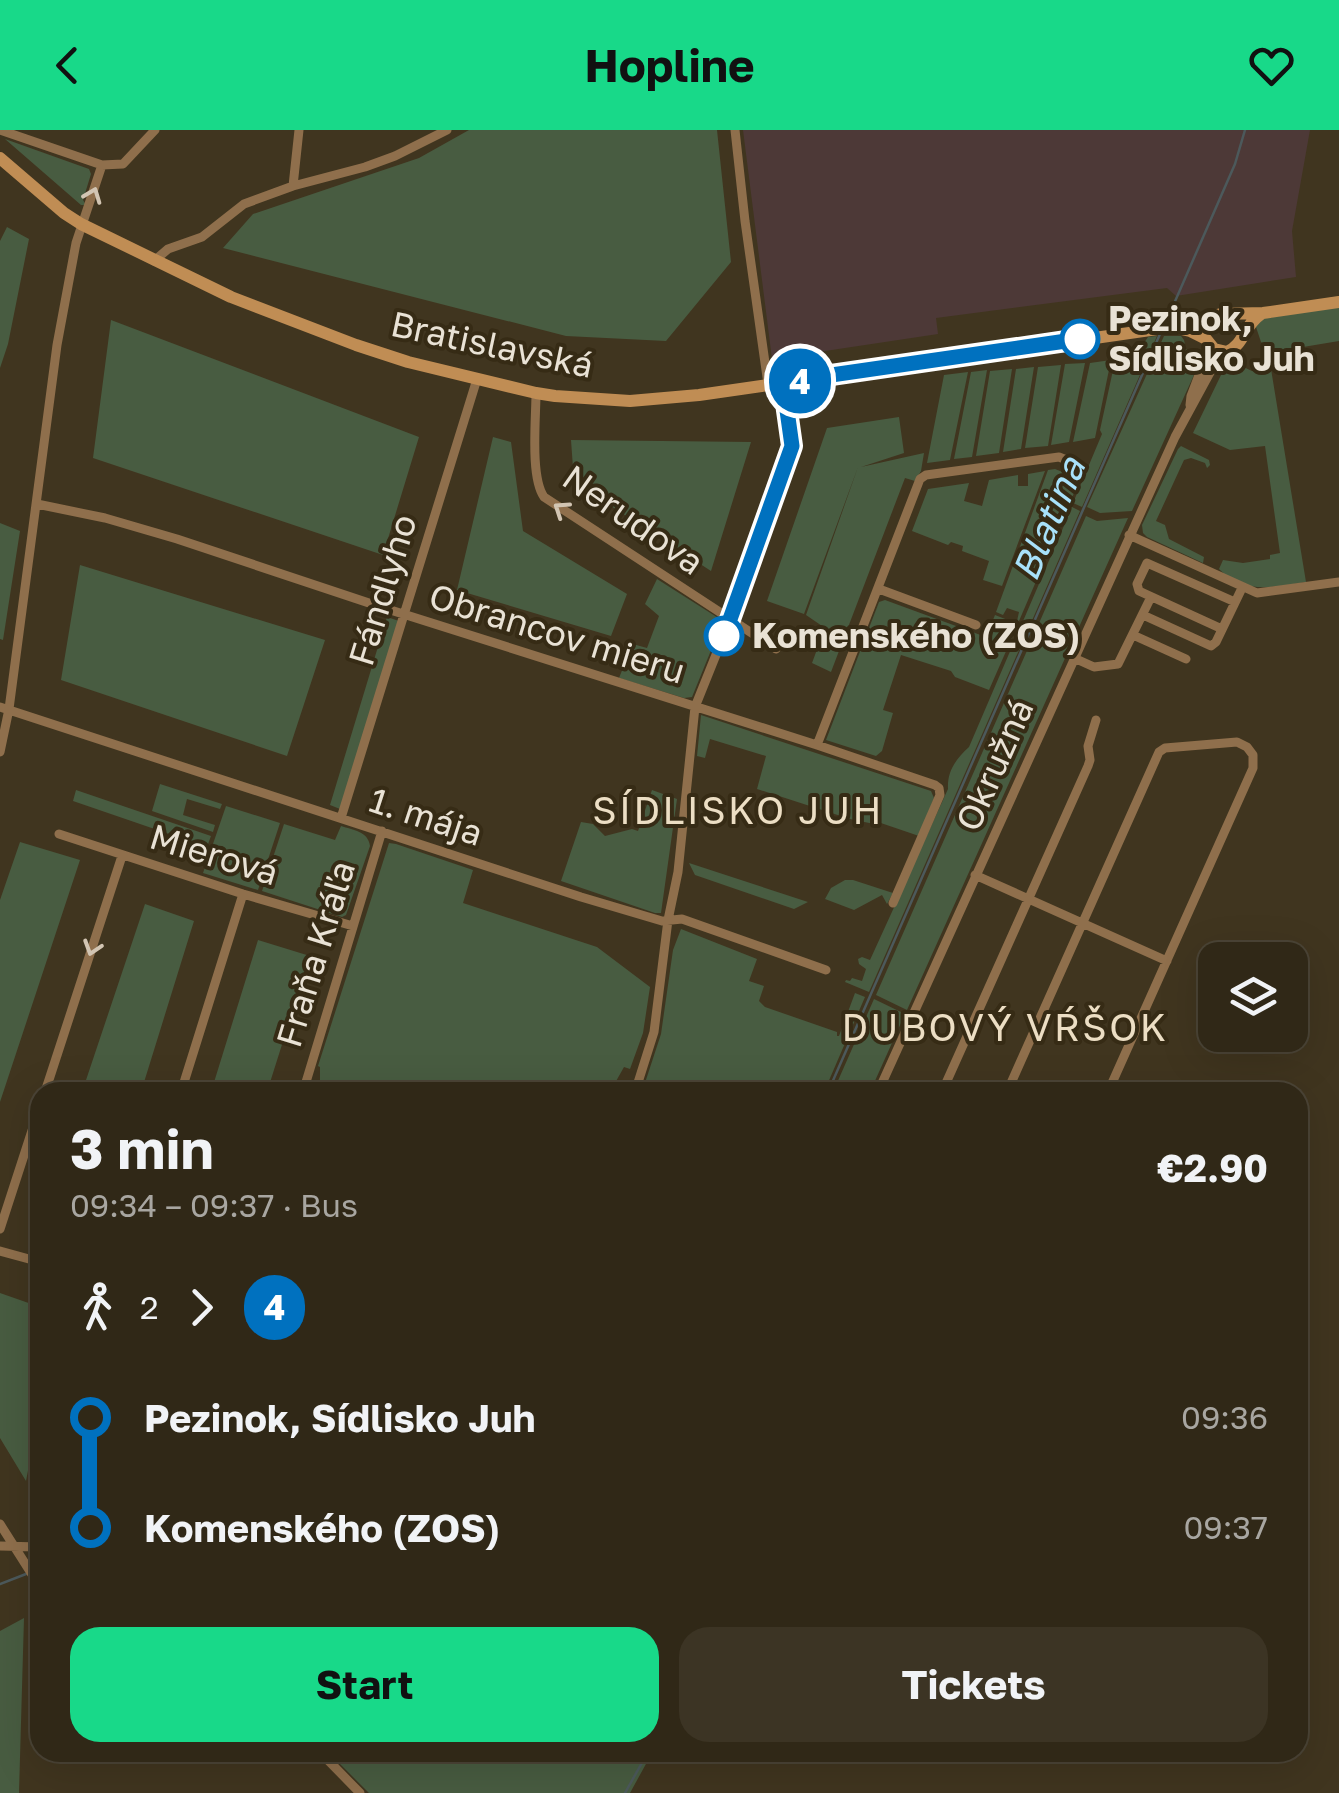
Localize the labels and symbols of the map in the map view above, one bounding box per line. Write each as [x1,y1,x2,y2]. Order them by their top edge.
one-way arrow [81,187,101,204]
place label: Pezinok, Sídlisko Juh [1108,297,1315,379]
street label: Bratislavská [387,302,597,386]
marker: Pezinok, Sídlisko Juh [1061,320,1099,358]
line badge: 4 [768,348,832,414]
water label: Blatina [1002,449,1094,587]
street label: Nerudova [555,456,712,583]
one-way arrow [553,503,572,521]
street label: Fándlyho [339,509,425,670]
street label: Obrancov mieru [424,574,690,692]
place label: Komenského (ZOS) [752,614,1080,656]
marker: Komenského (ZOS) [705,617,743,655]
street label: Okružná [947,692,1042,837]
street label: 1. mája [365,778,488,854]
district label: SÍDLISKO JUH [592,787,884,832]
street label: Mierová [145,815,283,893]
street label: Fraňa Kráľa [267,856,363,1052]
one-way arrow [83,939,103,956]
district label: DUBOVÝ VŔŠOK [842,1004,1168,1049]

